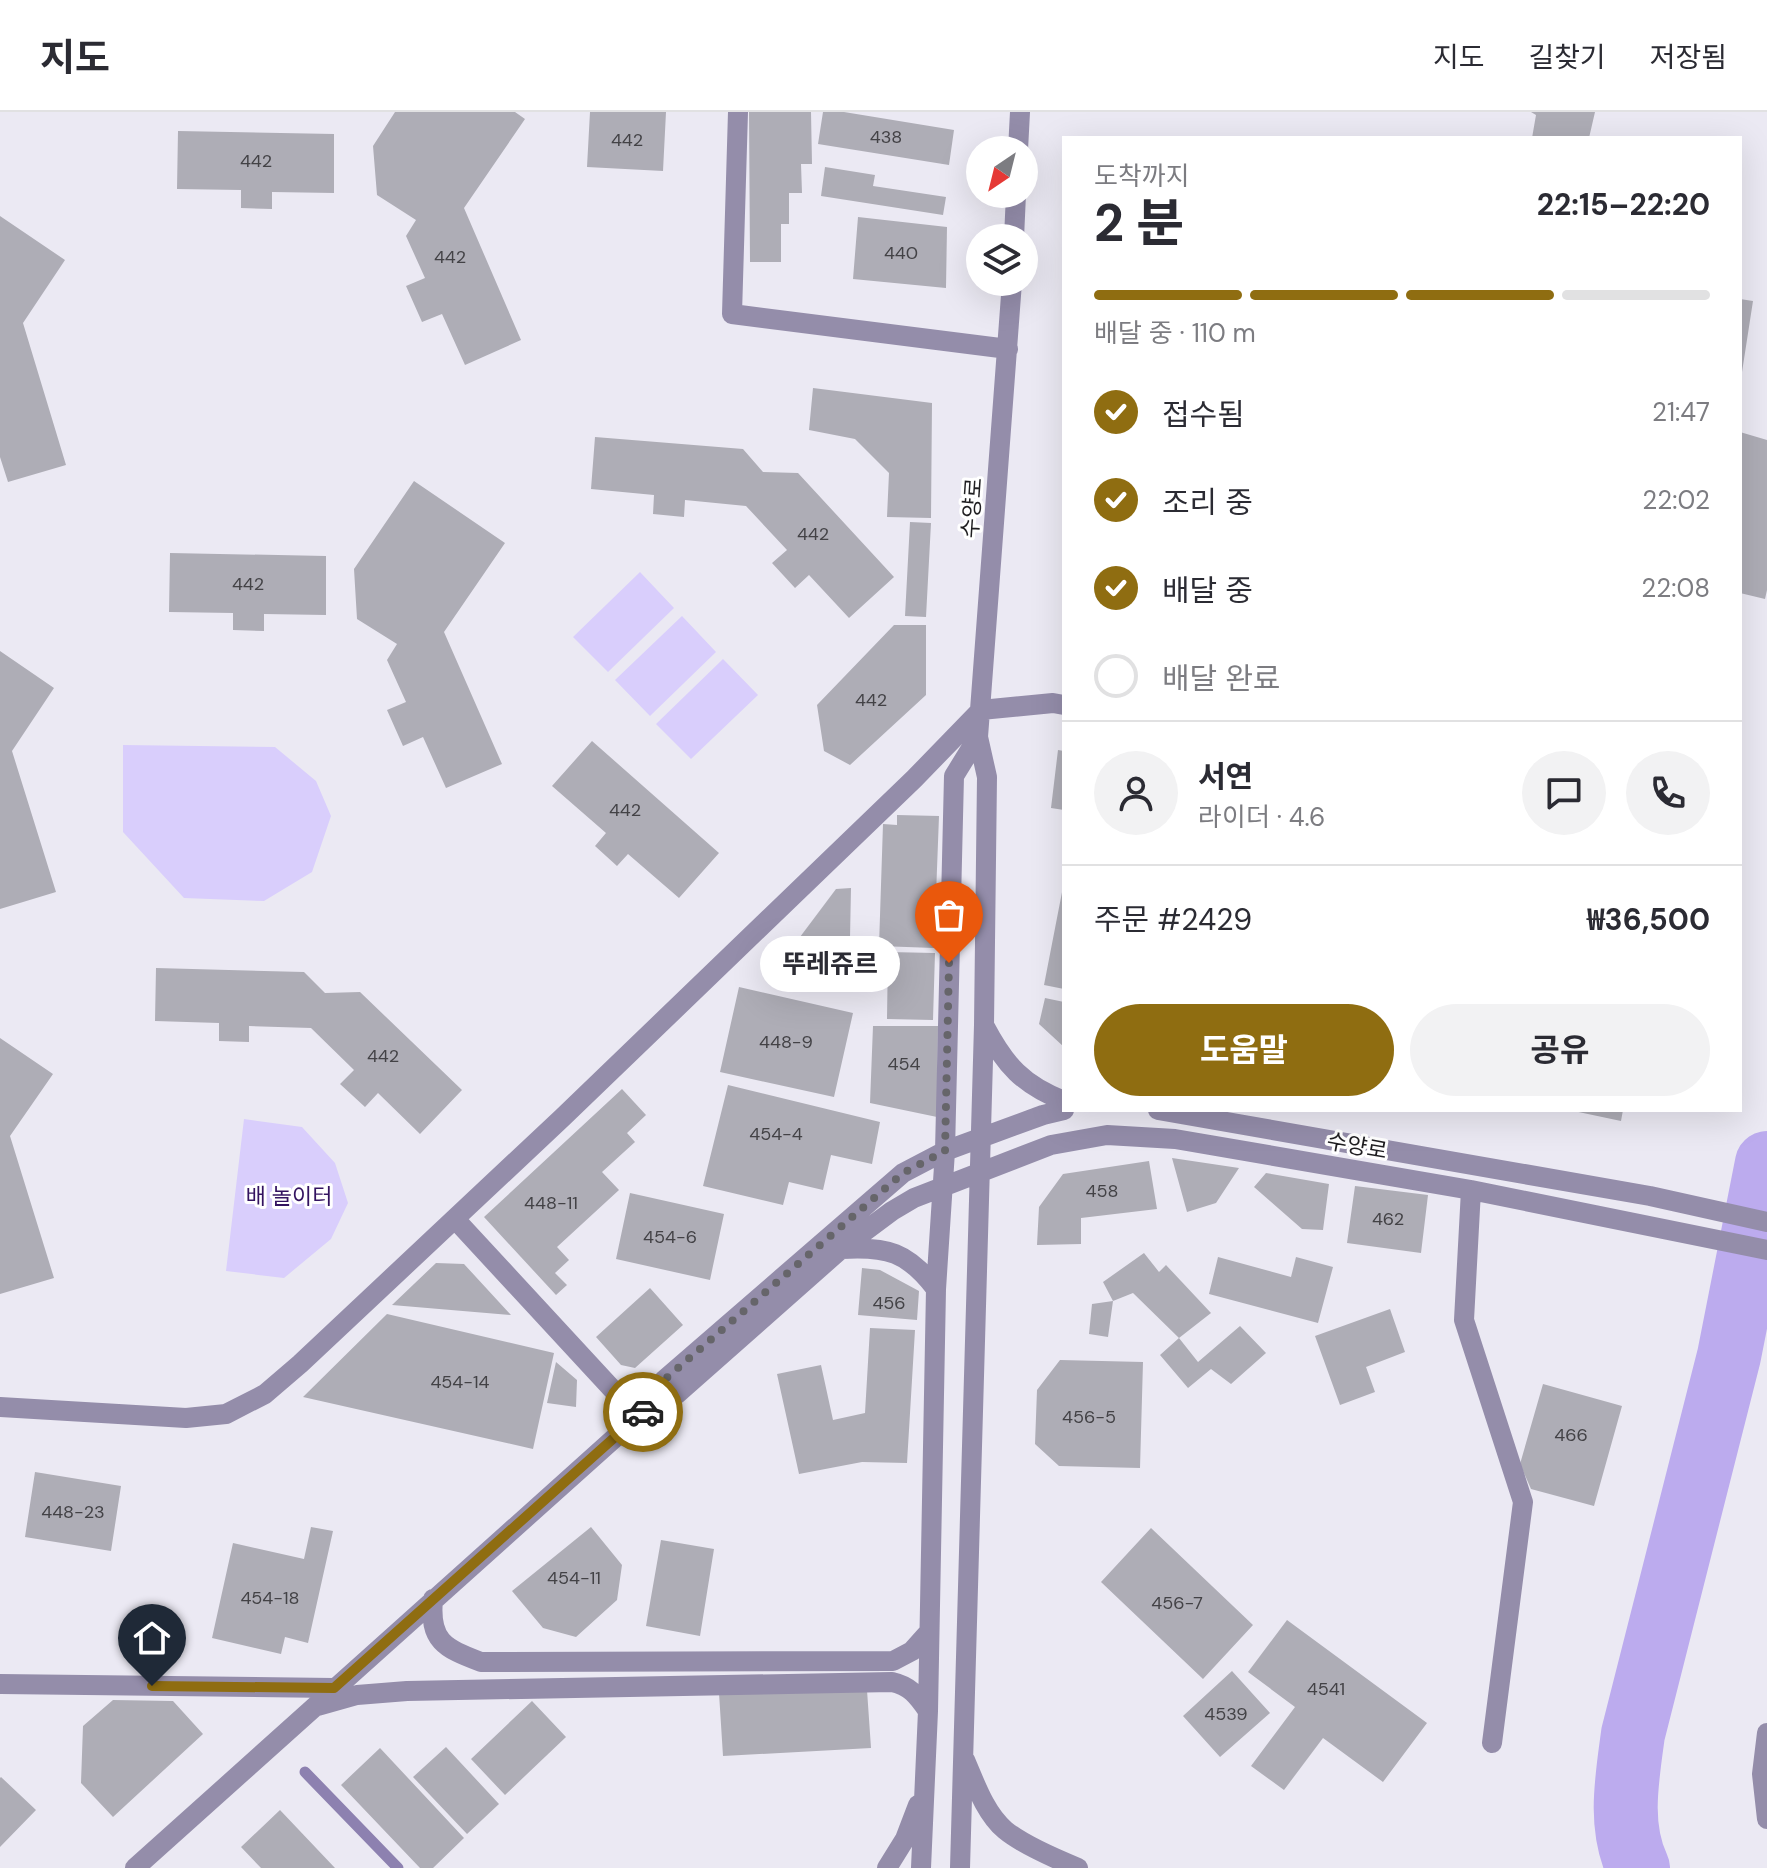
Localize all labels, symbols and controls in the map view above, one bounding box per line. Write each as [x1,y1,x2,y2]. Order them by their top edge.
text: 지도 [40,33,110,83]
text: 지도 [1433,39,1484,76]
text: 길찾기 [1528,39,1606,76]
text: 저장됨 [1650,39,1727,76]
house number: 438 [870,125,902,149]
house number: 442 [611,128,643,152]
north arrow [966,136,1038,208]
map controls [966,136,1038,296]
house number: 442 [240,149,272,173]
text: 도착까지 [1094,159,1190,193]
text: 22:15–22:20 [1537,185,1710,224]
text: 2 분 [1094,189,1184,257]
button: layers [966,224,1038,296]
house number: 440 [884,241,918,265]
house number: 442 [434,245,466,269]
text: 배달 중 · 110 m [1094,316,1256,350]
icon: check [1094,390,1138,434]
text: 접수됨 [1162,395,1245,434]
text: 21:47 [1652,395,1710,429]
street label: 수양로 [955,477,989,539]
icon: check [1094,478,1138,522]
text: 조리 중 [1162,483,1253,522]
text: 22:02 [1642,483,1710,517]
house number: 442 [797,522,829,546]
icon: check [1094,566,1138,610]
text: 배달 중 [1162,571,1253,610]
text: 22:08 [1641,571,1710,605]
house number: 442 [232,572,264,596]
text: 배달 완료 [1162,659,1280,698]
house number: 442 [855,688,887,712]
button: person [1094,751,1178,835]
button: chat [1522,751,1606,835]
button: phone [1626,751,1710,835]
text: 서연 [1198,757,1253,796]
house number: 442 [609,798,641,822]
text: 라이더 · 4.6 [1198,800,1325,834]
pin [915,881,983,963]
icon: bag [927,893,971,937]
text: 주문 #2429 [1094,900,1252,939]
text: ₩36,500 [1587,900,1710,939]
callout: 뚜레쥬르 [761,935,901,991]
text: 뚜레쥬르 [782,947,878,981]
button: 도움말 [1094,1004,1394,1096]
button: 공유 [1410,1004,1710,1096]
house number: 448-9 [759,1030,813,1054]
house number: 442 [367,1044,399,1068]
house number: 454 [888,1052,920,1076]
house number: 454-4 [749,1122,803,1146]
street label: 수양로 [1325,1126,1389,1166]
house number: 458 [1086,1179,1118,1203]
park label: 배 놀이터 [246,1182,332,1211]
house number: 448-11 [524,1191,578,1215]
house number: 462 [1372,1207,1404,1231]
house number: 454-6 [643,1225,697,1249]
house number: 456 [872,1291,906,1315]
house number: 454-14 [430,1370,490,1394]
courier [603,1372,683,1452]
icon: car [621,1390,665,1434]
house number: 456-5 [1062,1405,1116,1429]
house number: 466 [1554,1423,1588,1447]
house number: 448-23 [41,1500,105,1524]
house number: 454-11 [547,1566,601,1590]
house number: 454-18 [240,1586,300,1610]
house number: 456-7 [1151,1591,1203,1615]
pin [118,1604,186,1686]
icon: home [130,1616,174,1660]
house number: 4541 [1307,1677,1345,1701]
house number: 4539 [1204,1702,1248,1726]

